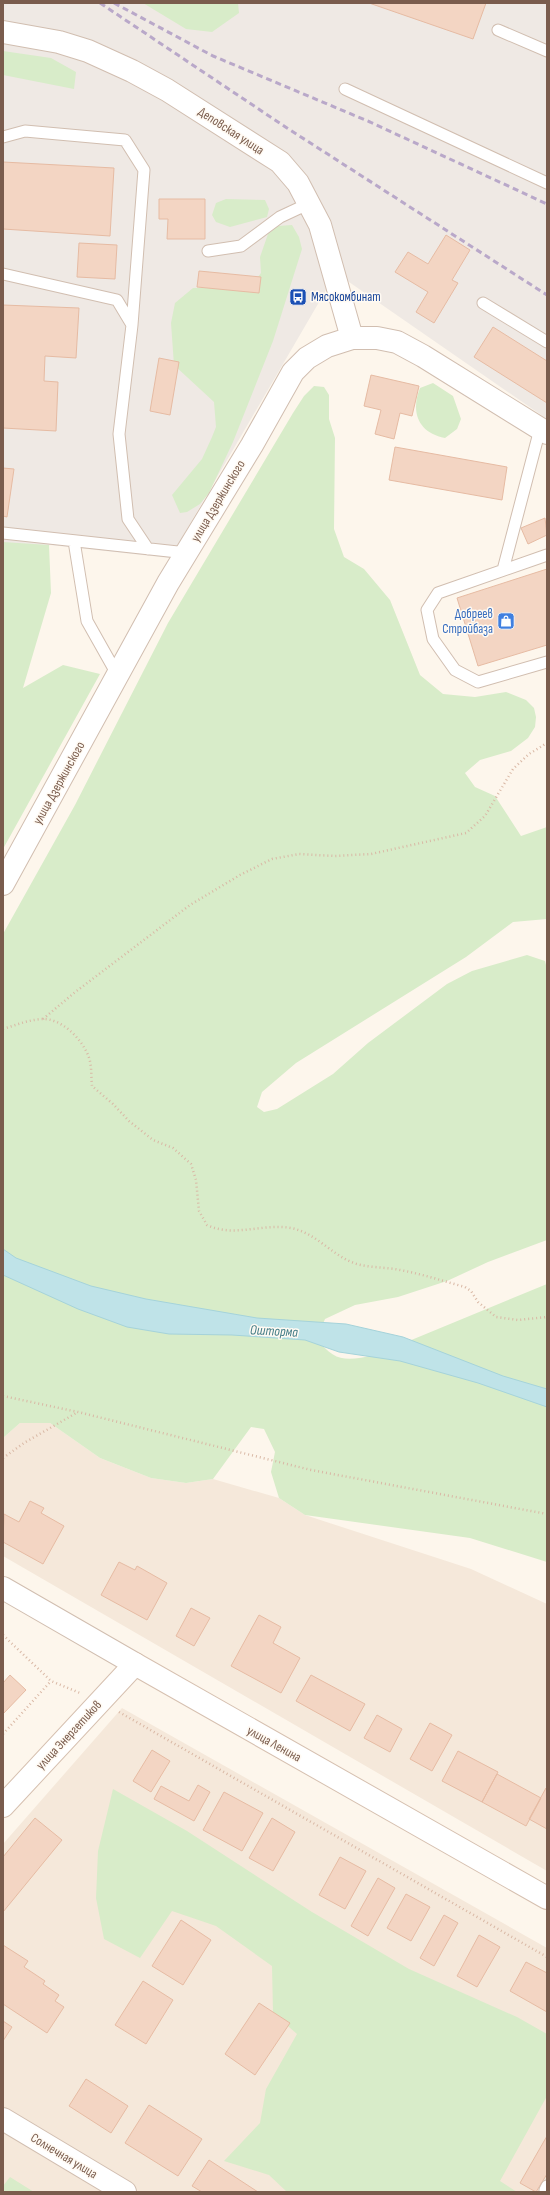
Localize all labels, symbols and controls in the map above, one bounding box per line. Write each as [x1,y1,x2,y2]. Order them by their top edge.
street label: Деповская улица [195,104,267,158]
bus stop icon: Мясокомбинат [288,287,308,307]
place label: Мясокомбинат [311,289,381,305]
street label: улица Дзержинского [187,457,249,545]
place label: Добреев Стройбаза [442,606,493,637]
shop icon: Добреев Стройбаза [496,611,516,631]
street label: улица Дзержинского [30,739,88,827]
water label: Ошторма [250,1321,299,1341]
street label: улица Энергетиков [33,1697,105,1773]
street label: улица Ленина [244,1723,304,1765]
street label: Солнечная улица [28,2130,100,2182]

